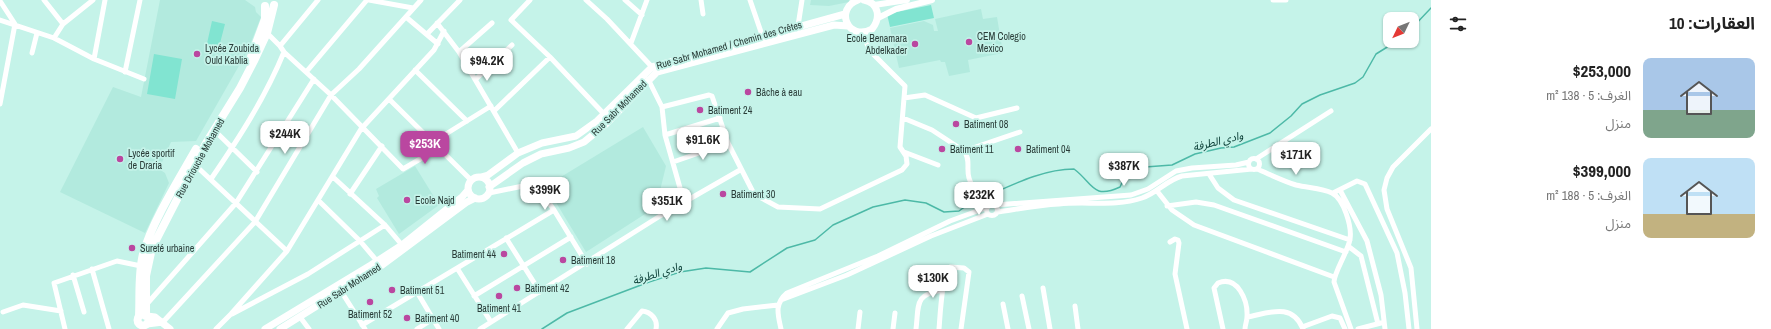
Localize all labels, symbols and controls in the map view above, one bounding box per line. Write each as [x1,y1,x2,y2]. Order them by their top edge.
text: العقارات: 10 [1669,11,1755,34]
north arrow [1383,12,1419,48]
map controls [1383,12,1419,48]
icon: filters [1447,13,1469,35]
street label: Rue Sabr Mohamed / Chemin des Crêtes [655,18,803,72]
place label: CEM Colegio Mexico [977,30,1026,55]
place label: Ecole Benamara Abdelkader [846,32,907,57]
marker: CEM Colegio Mexico [964,37,974,47]
marker: Ecole Benamara Abdelkader [910,39,920,49]
place label: Lycée Zoubida Ould Kablia [205,42,259,67]
pin: $94.2K [454,48,520,82]
marker: Lycée Zoubida Ould Kablia [192,49,202,59]
text: $94.2K [470,52,504,69]
text: $253,000 [1573,59,1631,82]
icon: home [1675,74,1723,122]
street label: Rue Sabr Mohamed [588,77,650,139]
place label: Bâche à eau [756,86,802,99]
marker: Bâche à eau [743,87,753,97]
text: الغرف: 5 · 138 m² [1546,87,1631,104]
place label: Batiment 24 [708,104,753,117]
marker: Batiment 24 [695,105,705,115]
text: منزل [1606,115,1631,132]
street label: Rue Driouche Mohamed [173,116,227,200]
place label: Batiment 08 [964,118,1009,131]
marker: Batiment 08 [951,119,961,129]
pin: $244K [257,121,313,155]
text: $244K [269,125,301,142]
pin: $91.6K [670,127,736,161]
water label: وادي الطرفة [1191,128,1245,156]
pin: $253K [397,131,453,165]
text: $91.6K [686,131,720,148]
text: $253K [409,135,441,152]
pin: $171K [1268,142,1324,176]
place label: Batiment 11 [950,143,994,156]
place label: Batiment 04 [1026,143,1071,156]
marker: Batiment 11 [937,144,947,154]
marker: Batiment 04 [1013,144,1023,154]
text: $171K [1280,146,1312,163]
place label: Lycée sportif de Draria [128,147,175,172]
pin: $387K [1096,153,1152,187]
marker: Lycée sportif de Draria [115,154,125,164]
text: $387K [1108,157,1140,174]
text: $399,000 [1573,159,1631,182]
icon: home [1675,174,1723,222]
pin: $399K [517,177,573,211]
text: $399K [529,181,561,198]
pin: $232K [951,182,1007,216]
text: $232K [963,186,995,203]
text: الغرف: 5 · 188 m² [1546,187,1631,204]
pin: $351K [639,188,695,222]
place label: Batiment 30 [731,188,776,201]
marker: Batiment 30 [718,189,728,199]
text: $351K [651,192,683,209]
place label: Ecole Najd [415,194,455,207]
marker: Ecole Najd [402,195,412,205]
text: منزل [1606,215,1631,232]
place label: Sureté urbaine [140,242,195,255]
marker: Sureté urbaine [127,243,137,253]
place label: Batiment 44 [452,248,496,261]
marker: Batiment 44 [499,249,509,259]
place label: Batiment 18 [571,254,616,267]
marker: Batiment 18 [558,255,568,265]
water label: وادي الطرفة [630,258,684,290]
street label: Rue Sabr Mohamed [315,261,383,311]
pin: $130K [905,265,961,299]
text: $130K [917,269,949,286]
place label: Batiment 42 [525,282,570,295]
marker: Batiment 42 [512,283,522,293]
place label: Batiment 51 [400,284,445,297]
marker: Batiment 51 [387,285,397,295]
marker: Batiment 41 [494,291,504,301]
marker: Batiment 52 [365,297,375,307]
place label: Batiment 41 [477,302,522,315]
place label: Batiment 52 [348,308,393,321]
place label: Batiment 40 [415,312,460,325]
marker: Batiment 40 [402,313,412,323]

